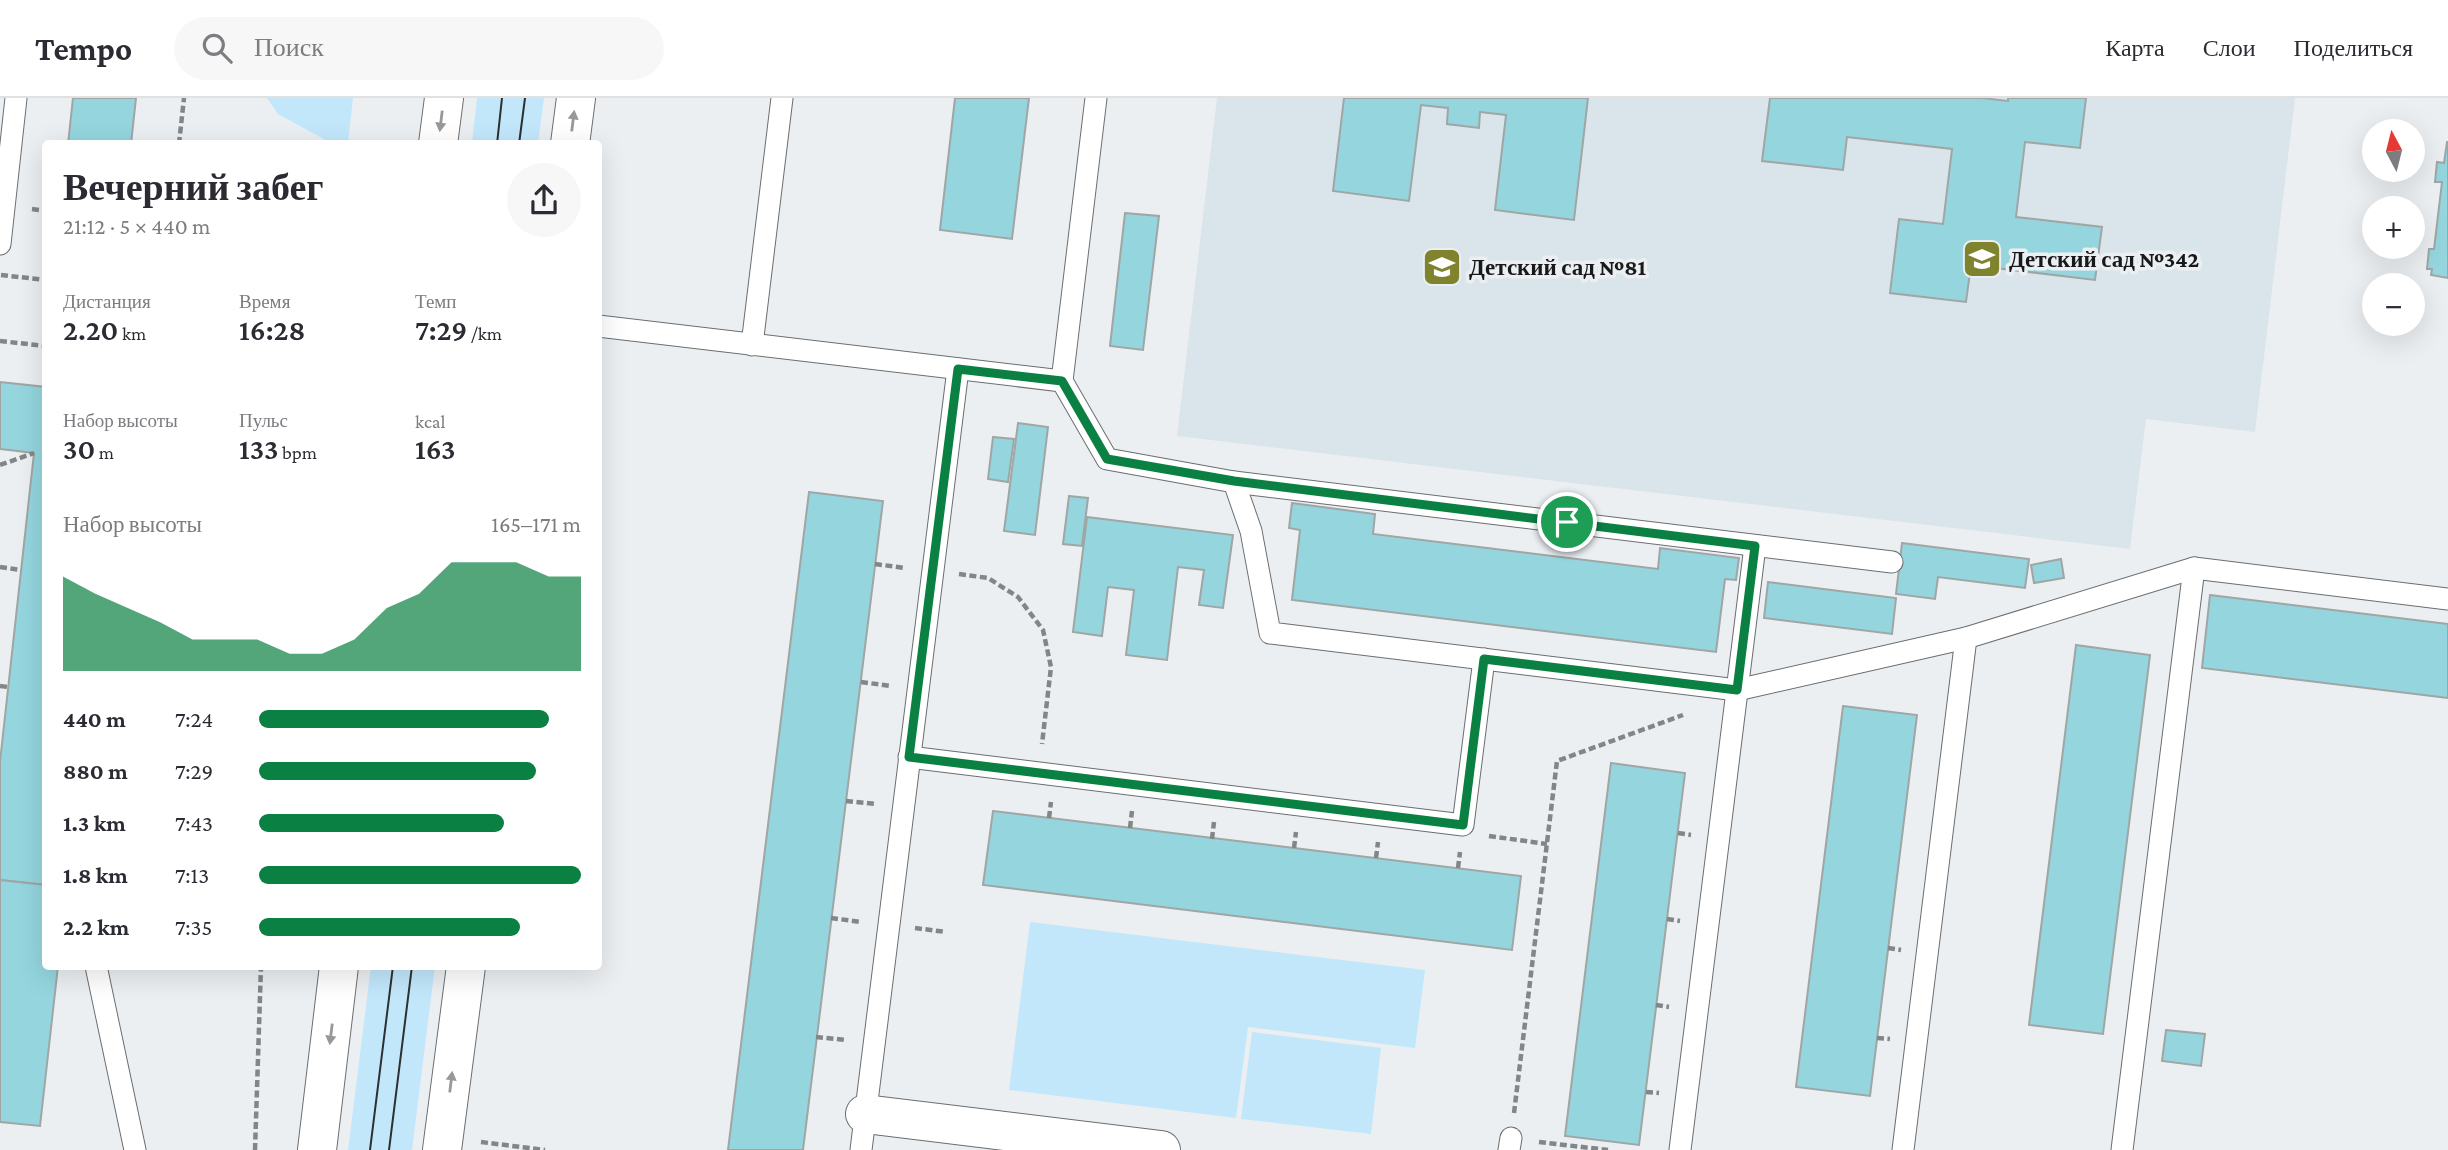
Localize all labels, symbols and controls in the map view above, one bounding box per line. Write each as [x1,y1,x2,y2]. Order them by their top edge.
search box [174,17,664,80]
icon: search [198,29,236,67]
text: Tempo [35,30,132,67]
text: Поиск [254,33,324,62]
text: Карта [2105,34,2165,61]
text: Слои [2203,34,2256,61]
text: Поделиться [2294,34,2413,61]
one-way arrow [435,110,446,132]
one-way arrow [568,110,579,132]
north arrow [2362,119,2426,182]
map controls [2362,119,2425,336]
button: share [507,163,581,237]
text: Вечерний забег [63,166,324,208]
button: + [2362,196,2425,259]
text: 21:12 · 5 × 440 m [63,213,211,239]
school or university icon: Детский сад №342 [1961,238,2003,280]
school or university icon: Детский сад №81 [1421,246,1463,288]
place label: Детский сад №342 [2009,246,2199,272]
place label: Детский сад №81 [1469,254,1647,280]
button: − [2362,273,2425,336]
text: Дистанция [63,291,151,312]
text: Время [239,291,290,312]
text: Темп [415,291,457,312]
text: 2.20 [63,313,118,346]
text: 16:28 [239,313,305,346]
text: 7:29 [415,313,467,346]
text: km [118,323,146,344]
text: /km [467,323,502,344]
text: Набор высоты [63,410,178,431]
text: Пульс [239,410,288,431]
text: kcal [415,411,446,432]
text: 30 [63,432,95,465]
text: 133 [239,432,278,465]
text: 163 [415,432,455,465]
text: m [95,442,114,463]
text: bpm [278,442,317,463]
pin [1537,492,1597,552]
icon: arrive [1548,503,1586,541]
text: Набор высоты [63,511,202,537]
text: 165–171 m [491,511,581,537]
text: 440 m [63,706,126,732]
text: 7:24 [175,706,213,732]
text: 880 m [63,758,128,784]
text: 7:29 [175,758,213,784]
text: 1.3 km [63,810,126,836]
text: 7:43 [175,810,213,836]
text: 1.8 km [63,862,128,888]
text: 7:13 [175,862,209,888]
text: 2.2 km [63,914,129,940]
text: 7:35 [175,914,212,940]
one-way arrow [326,1023,337,1045]
one-way arrow [445,1071,456,1093]

